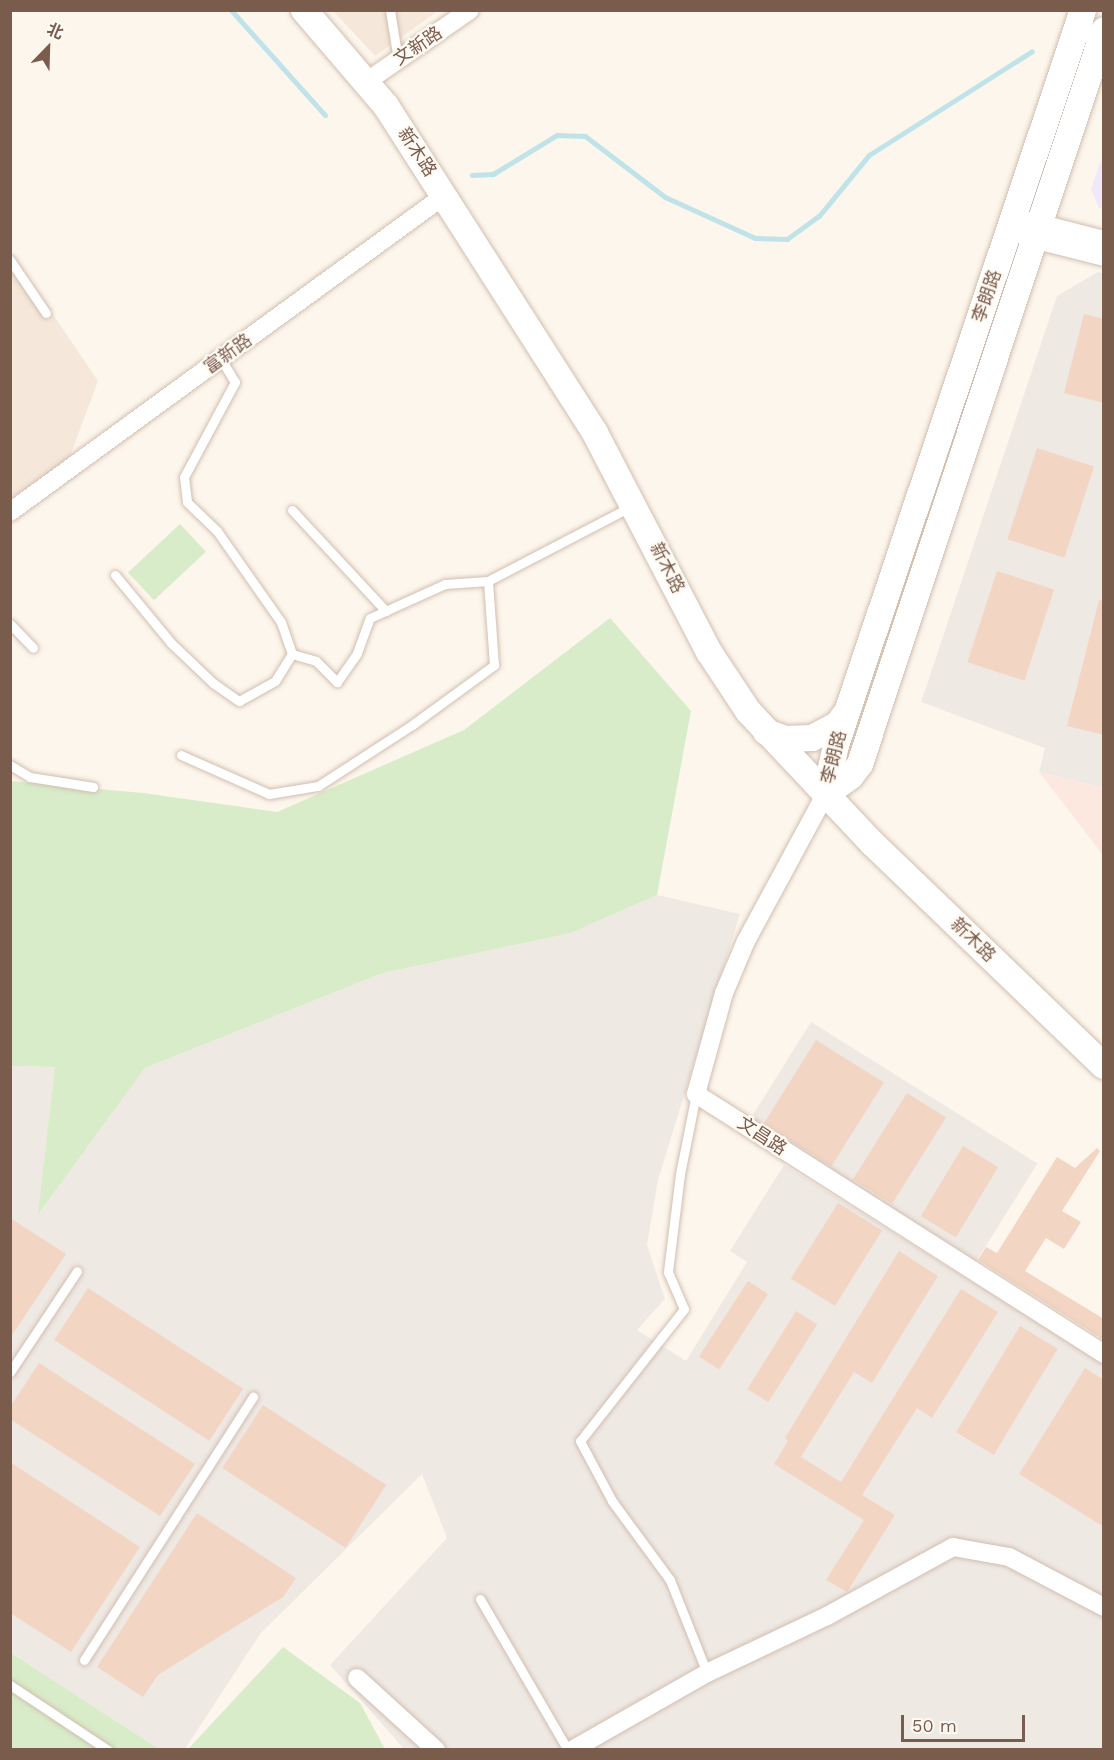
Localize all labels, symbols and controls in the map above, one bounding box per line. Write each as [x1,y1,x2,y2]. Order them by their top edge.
north arrow [18,18,78,78]
text: 北 [44,19,66,43]
street label: 文新路 [390,22,446,70]
street label: 新木路 [393,123,441,181]
street label: 李朗路 [968,267,1006,325]
street label: 富新路 [200,329,256,379]
street label: 新木路 [645,539,689,597]
street label: 李朗路 [817,728,851,786]
street label: 新木路 [946,913,1000,967]
street label: 文昌路 [733,1112,791,1160]
scale bar [904,1703,1028,1741]
text: 50 m [912,1715,957,1736]

